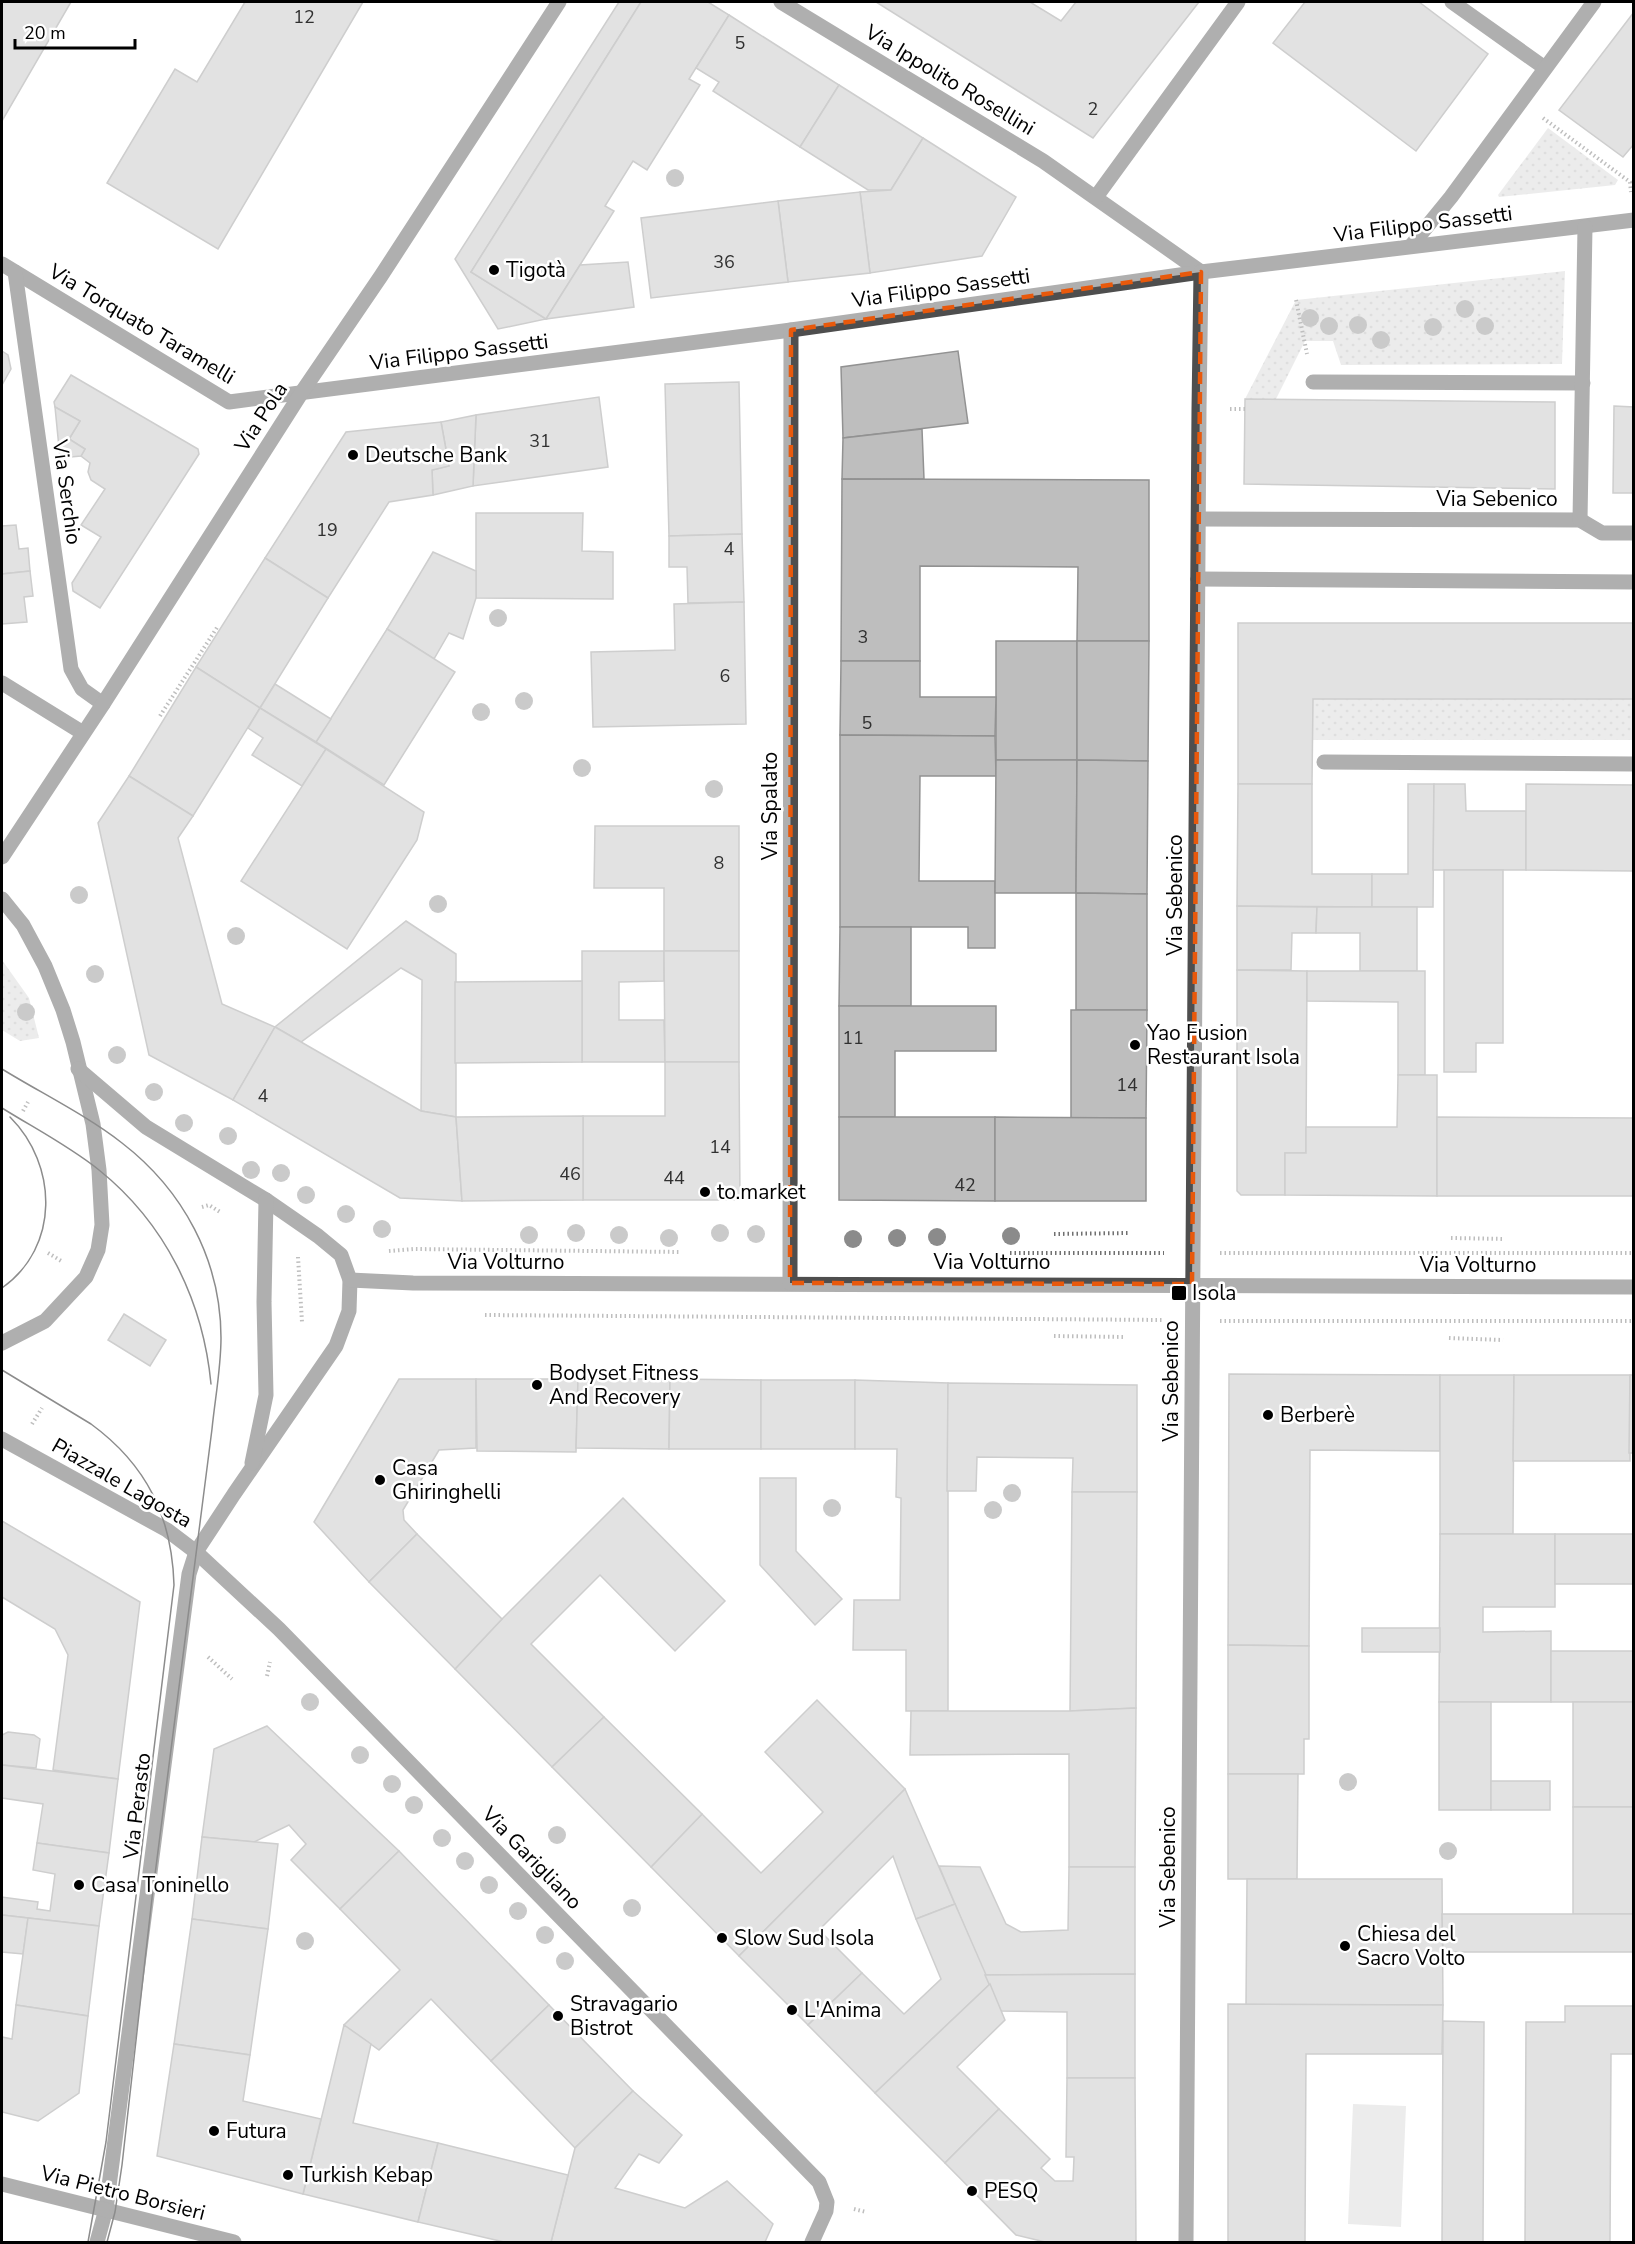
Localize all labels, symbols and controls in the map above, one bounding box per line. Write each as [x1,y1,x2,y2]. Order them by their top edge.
house number: 12 [293,5,315,29]
scale bar [15,12,135,50]
street label: Via Ippolito Rosellini [859,18,1040,142]
text: 20 m [24,21,66,45]
house number: 5 [735,31,745,55]
house number: 2 [1088,97,1098,121]
street label: Via Filippo Sassetti [1331,199,1514,249]
house number: 36 [713,250,735,274]
place label: Tigotà [506,256,566,284]
street label: Via Torquato Taramelli [43,257,240,391]
street label: Via Filippo Sassetti [849,262,1032,315]
marker: Tigotà [487,263,501,277]
street label: Via Filippo Sassetti [367,327,550,377]
street label: Via Pola [228,377,294,458]
house number: 31 [529,429,551,453]
street label: Via Serchio [46,437,88,546]
place label: Deutsche Bank [365,441,507,469]
marker: Deutsche Bank [346,448,360,462]
street label: Via Sebenico [1435,485,1558,513]
house number: 19 [316,518,338,542]
house number: 4 [724,537,735,561]
house number: 3 [858,625,868,649]
house number: 6 [720,664,730,688]
house number: 5 [862,711,872,735]
street label: Via Spalato [756,752,784,861]
street label: Via Sebenico [1161,834,1189,957]
house number: 8 [714,851,724,875]
place label: Yao Fusion Restaurant Isola [1146,1019,1300,1071]
house number: 11 [842,1026,864,1050]
marker: Yao Fusion Restaurant Isola [1128,1038,1142,1052]
house number: 14 [1116,1073,1138,1097]
house number: 4 [258,1084,269,1108]
house number: 14 [709,1135,731,1159]
house number: 46 [559,1162,581,1186]
house number: 44 [663,1166,685,1190]
house number: 42 [954,1173,976,1197]
place label: to.market [717,1178,806,1206]
marker: to.market [698,1185,712,1199]
street label: Via Volturno [446,1248,565,1276]
street label: Via Volturno [932,1248,1051,1276]
street label: Via Volturno [1418,1251,1537,1279]
place label: Isola [1192,1279,1237,1307]
marker: Isola [1170,1284,1188,1302]
street label: Via Sebenico [1157,1320,1185,1443]
place label: Bodyset Fitness And Recovery [549,1359,699,1411]
marker: Bodyset Fitness And Recovery [530,1378,544,1392]
place label: Berberè [1280,1401,1355,1429]
marker: Berberè [1261,1408,1275,1422]
street label: Piazzale Lagosta [47,1432,197,1534]
place label: Casa Ghiringhelli [392,1454,501,1506]
marker: Casa Ghiringhelli [373,1473,387,1487]
street label: Via Perasto [116,1751,157,1862]
street label: Via Garigliano [475,1800,588,1915]
street label: Via Sebenico [1154,1806,1182,1929]
place label: Casa Toninello [91,1871,229,1899]
marker: Casa Toninello [72,1878,86,1892]
place label: Chiesa del Sacro Volto [1357,1920,1465,1972]
place label: Slow Sud Isola [734,1924,874,1952]
marker: Slow Sud Isola [715,1931,729,1945]
marker: Chiesa del Sacro Volto [1338,1939,1352,1953]
place label: Stravagario Bistrot [570,1990,678,2042]
place label: L'Anima [804,1996,881,2024]
marker: L'Anima [785,2003,799,2017]
marker: Stravagario Bistrot [551,2009,565,2023]
place label: Futura [226,2117,287,2145]
marker: Futura [207,2124,221,2138]
street label: Via Pietro Borsieri [37,2159,208,2227]
place label: Turkish Kebap [300,2161,433,2189]
marker: Turkish Kebap [281,2168,295,2182]
place label: PESQ [984,2177,1038,2205]
marker: PESQ [965,2184,979,2198]

